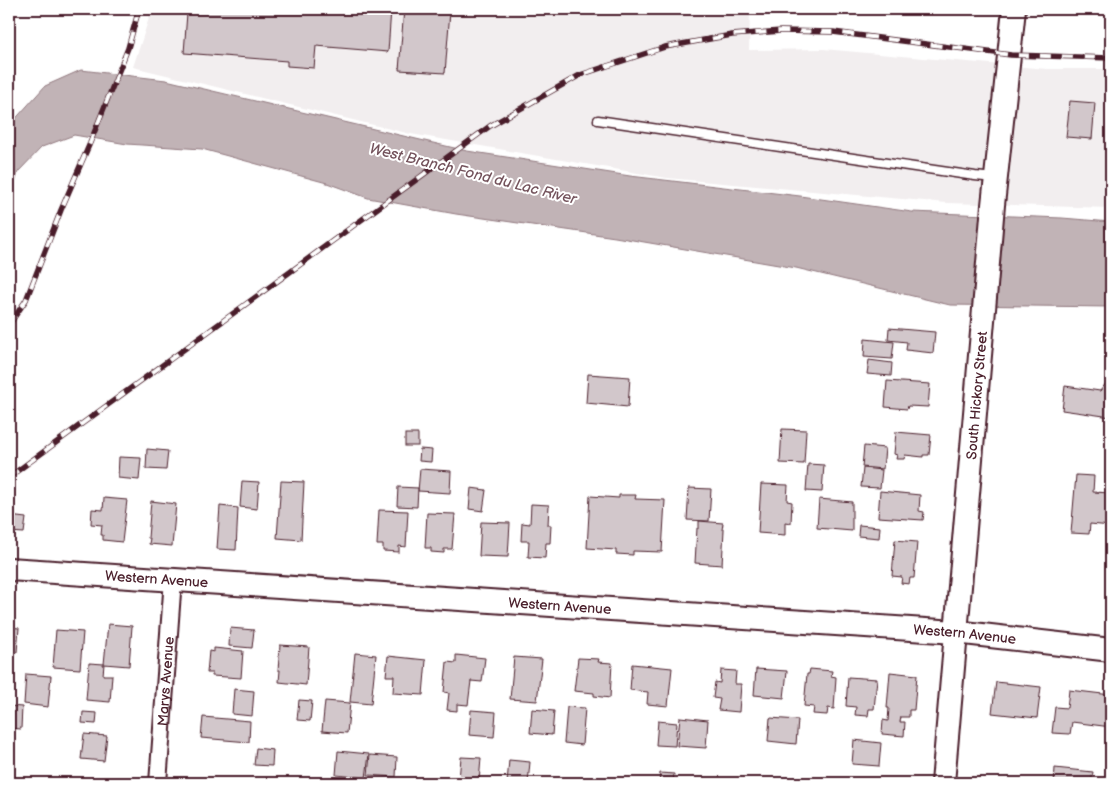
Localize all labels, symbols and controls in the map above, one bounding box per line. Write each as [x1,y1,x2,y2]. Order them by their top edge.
water label: West Branch Fond du Lac River [367,139,580,209]
street label: South Hickory Street [963,330,991,460]
street label: Western Avenue [105,567,209,591]
street label: Western Avenue [508,594,612,618]
street label: Western Avenue [913,621,1017,647]
street label: Marys Avenue [154,636,177,727]

